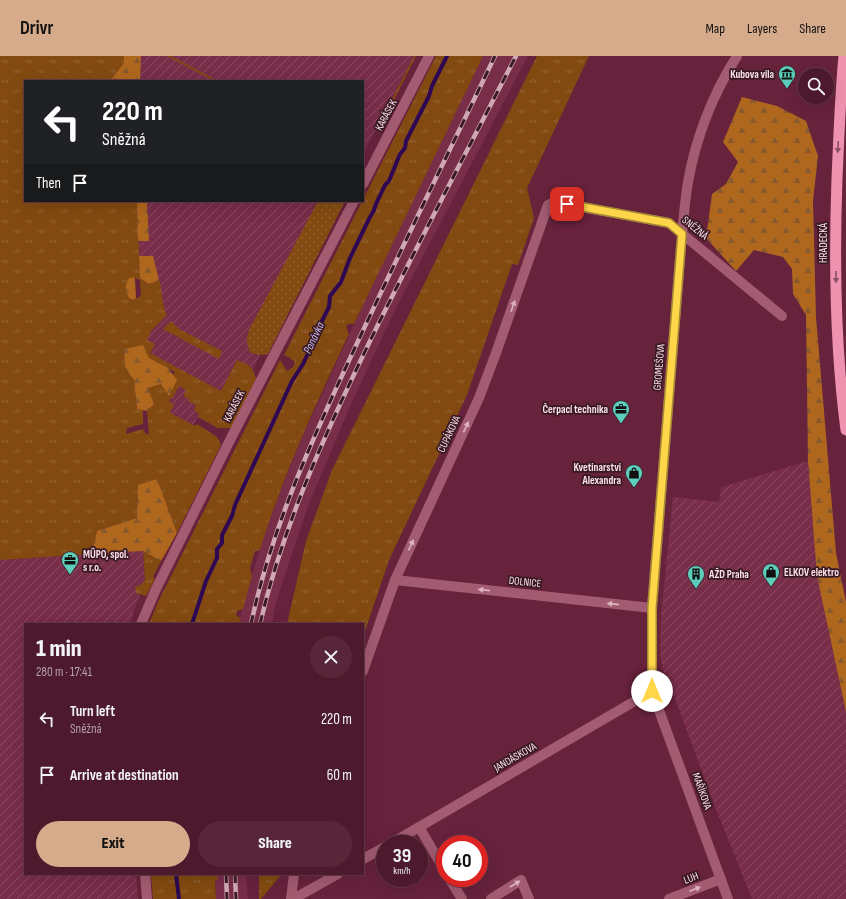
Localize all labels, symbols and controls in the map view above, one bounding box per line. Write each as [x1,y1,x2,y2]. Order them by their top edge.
text: Drivr [20,17,53,40]
text: Map [705,20,725,37]
text: Layers [747,20,777,37]
text: Share [799,20,826,37]
museum icon: Kubova vila [777,64,797,89]
place label: Kubova vila [730,68,774,81]
map controls [798,68,834,104]
button: search [798,68,834,104]
text: 220 m [102,95,163,128]
icon: left [36,96,88,148]
street label: KARÁSEK [372,97,400,133]
text: Sněžná [102,129,146,150]
one-way arrow [835,141,842,153]
icon: arrive [69,172,91,194]
text: Then [36,174,61,193]
pin [550,187,584,221]
icon: arrive [556,193,578,215]
street label: SNĚŽNÁ [679,214,711,243]
street label: HRADECKÁ [817,223,830,263]
one-way arrow [833,271,839,284]
one-way arrow [510,299,516,311]
water label: Ponávka [300,320,328,356]
street label: GROMEŠOVA [650,343,668,391]
street label: KARÁSEK [221,388,247,424]
office icon: Čerpací technika [611,399,631,424]
place label: Čerpací technika [542,402,608,416]
street label: CUPÁKOVA [435,413,463,455]
one-way arrow [463,421,469,433]
place label: Kvetinarstvi Alexandra [573,461,621,487]
shop icon: Kvetinarstvi Alexandra [624,463,644,488]
one-way arrow [408,539,414,551]
place label: MÜPO, spol. s r.o. [83,547,129,574]
office icon: MÜPO, spol. s r.o. [60,550,80,575]
shop icon: ELKOV elektro [761,562,781,587]
building icon: AŽD Praha [686,564,706,589]
place label: ELKOV elektro [784,566,839,579]
place label: AŽD Praha [708,567,749,581]
street label: DOLNICE [508,574,542,590]
one-way arrow [478,587,490,593]
one-way arrow [607,601,619,607]
text: 1 min [36,634,82,663]
button: close [310,636,352,678]
text: 280 m · 17:41 [36,664,92,680]
position arrow [631,670,673,712]
text: Turn left [70,702,115,721]
icon: left [36,708,58,730]
text: 220 m [321,710,352,729]
text: Sněžná [70,721,102,737]
street label: JANDÁSKOVA [491,740,539,775]
icon: arrive [36,764,58,786]
text: Arrive at destination [70,766,179,785]
text: 60 m [327,766,352,785]
street label: MAŘÍKOVA [689,771,715,811]
button: Exit [36,821,190,867]
button: Share [198,821,352,867]
speed limit sign: 40 [436,835,488,887]
text: 39 [393,844,411,868]
text: km/h [393,865,411,877]
street label: LUH [682,869,700,887]
one-way arrow [509,880,520,888]
one-way arrow [690,885,702,891]

